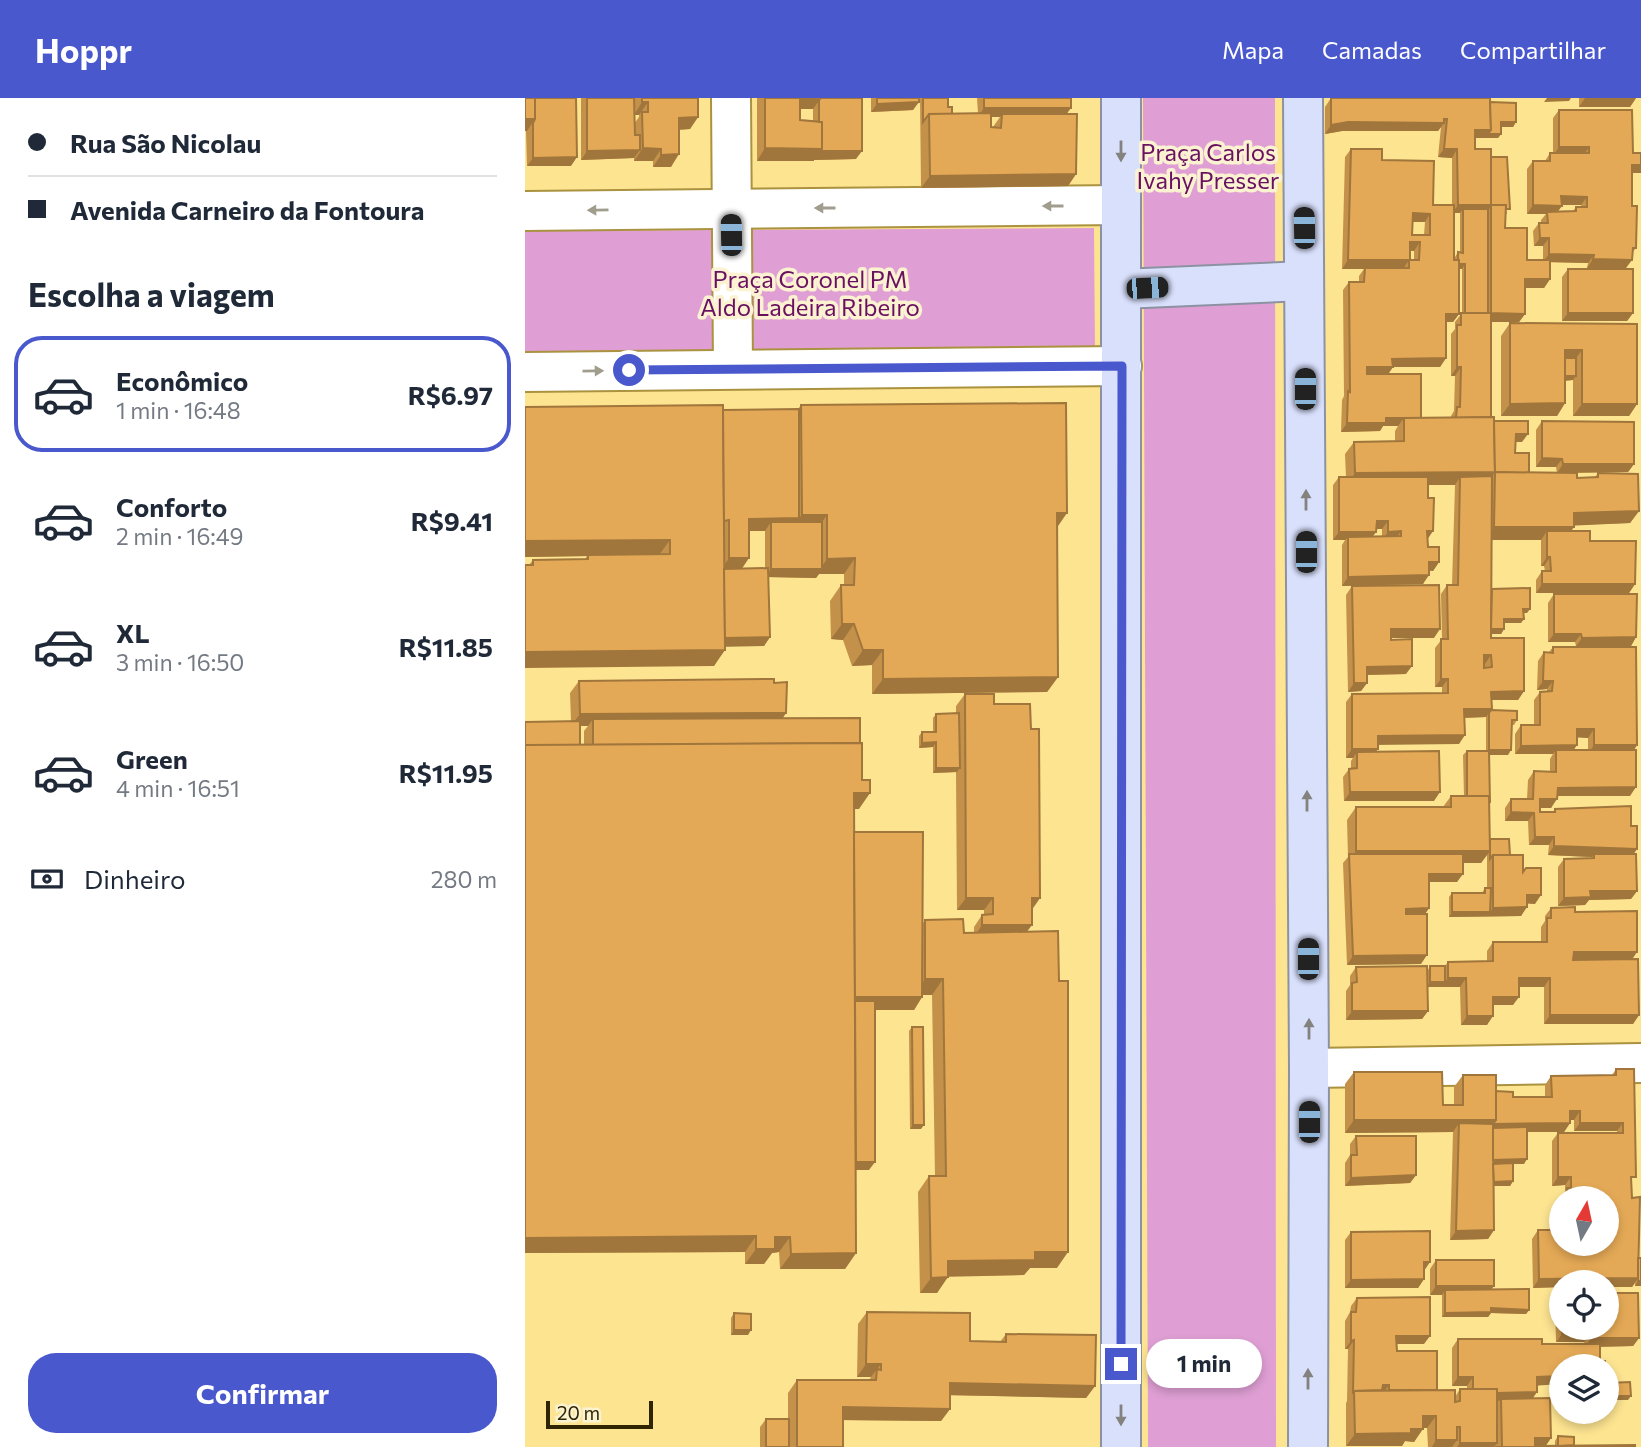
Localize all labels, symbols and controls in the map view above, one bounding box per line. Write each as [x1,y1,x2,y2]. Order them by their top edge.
text: Hoppr [35,29,132,70]
text: Mapa [1222,35,1284,64]
text: Camadas [1322,35,1422,64]
text: Compartilhar [1460,35,1606,64]
text: Rua São Nicolau [70,127,261,158]
park label: Praça Carlos Ivahy Presser [1137,137,1280,194]
one-way arrow [1115,141,1127,163]
text: Avenida Carneiro da Fontoura [70,194,424,225]
one-way arrow [1042,200,1064,211]
one-way arrow [814,202,836,213]
one-way arrow [587,204,609,216]
car [1294,207,1315,249]
car [721,214,742,256]
park label: Praça Coronel PM Aldo Ladeira Ribeiro [700,264,920,321]
text: Escolha a viagem [28,274,275,314]
car [1126,276,1169,300]
route start [613,354,645,386]
icon: car [32,363,95,426]
text: Econômico [116,365,248,396]
one-way arrow [582,365,604,377]
car [1295,368,1316,410]
text: R$6.97 [408,379,493,410]
text: 1 min · 16:48 [116,396,241,424]
icon: car [32,489,95,552]
one-way arrow [1300,489,1312,511]
text: Conforto [116,491,227,522]
text: R$9.41 [411,505,493,536]
text: 2 min · 16:49 [116,522,244,550]
car [1296,531,1317,573]
icon: car [32,615,95,678]
text: XL [116,617,150,648]
text: R$11.85 [399,631,493,662]
text: 3 min · 16:50 [116,648,244,676]
icon: car [32,741,95,804]
text: Green [116,743,188,774]
text: R$11.95 [399,757,493,788]
text: 4 min · 16:51 [116,774,240,802]
one-way arrow [1302,790,1313,812]
icon: cash [28,860,66,898]
text: Dinheiro [84,863,186,894]
text: 280 m [431,865,497,893]
car [1298,938,1319,980]
one-way arrow [1303,1018,1315,1040]
car [1299,1101,1320,1143]
north arrow [1549,1186,1619,1256]
map controls [1549,1186,1619,1424]
button: locate [1549,1270,1619,1340]
callout: 1 min [1145,1340,1261,1388]
route end [1105,1348,1137,1380]
text: 1 min [1177,1349,1231,1377]
button: Confirmar [28,1353,497,1433]
button: layers [1549,1354,1619,1424]
one-way arrow [1302,1368,1314,1390]
scale bar [546,1398,653,1430]
text: 20 m [557,1401,600,1424]
one-way arrow [1115,1404,1127,1426]

